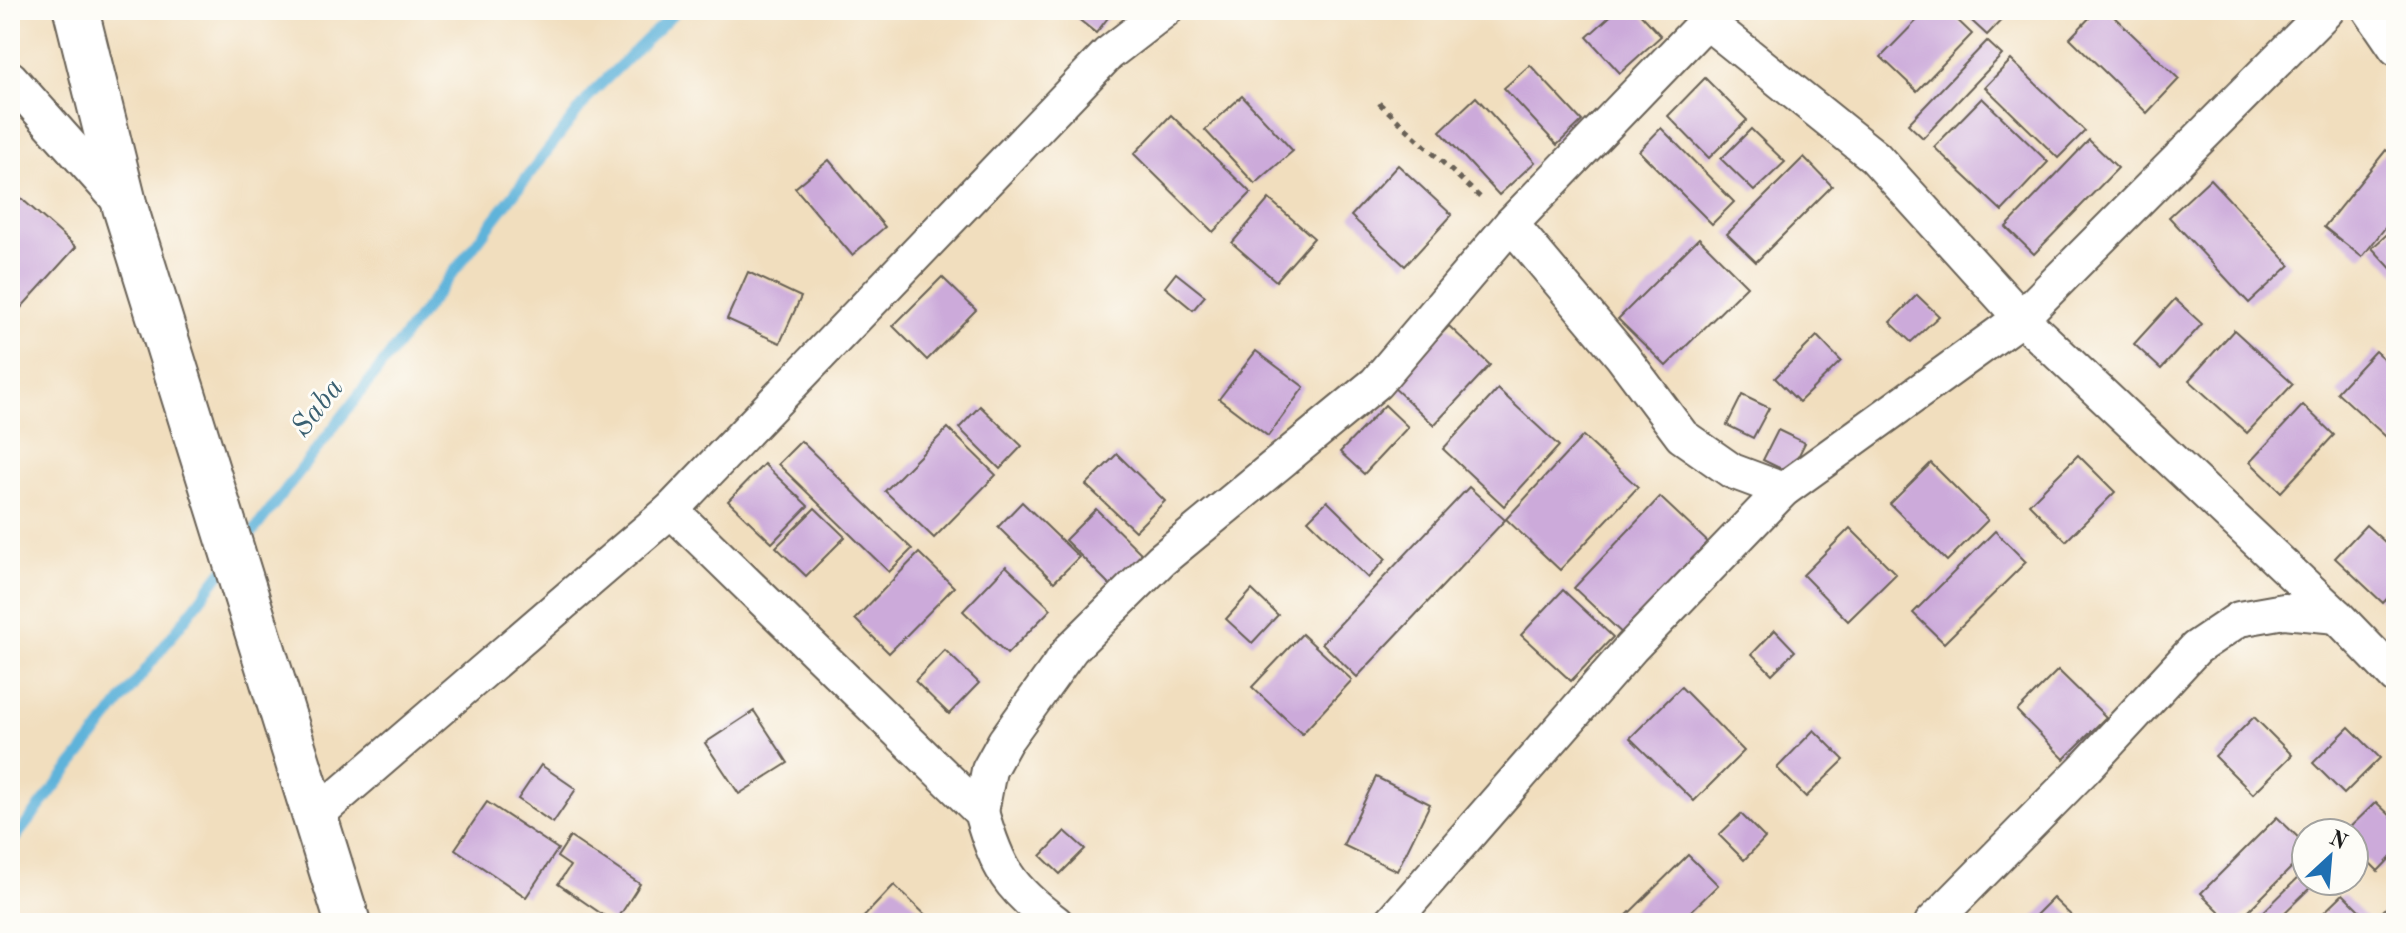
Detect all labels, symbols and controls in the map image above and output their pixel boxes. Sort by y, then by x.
water label: Saba [286,373,350,443]
north arrow [2290,817,2370,897]
text: N [2326,827,2350,854]

